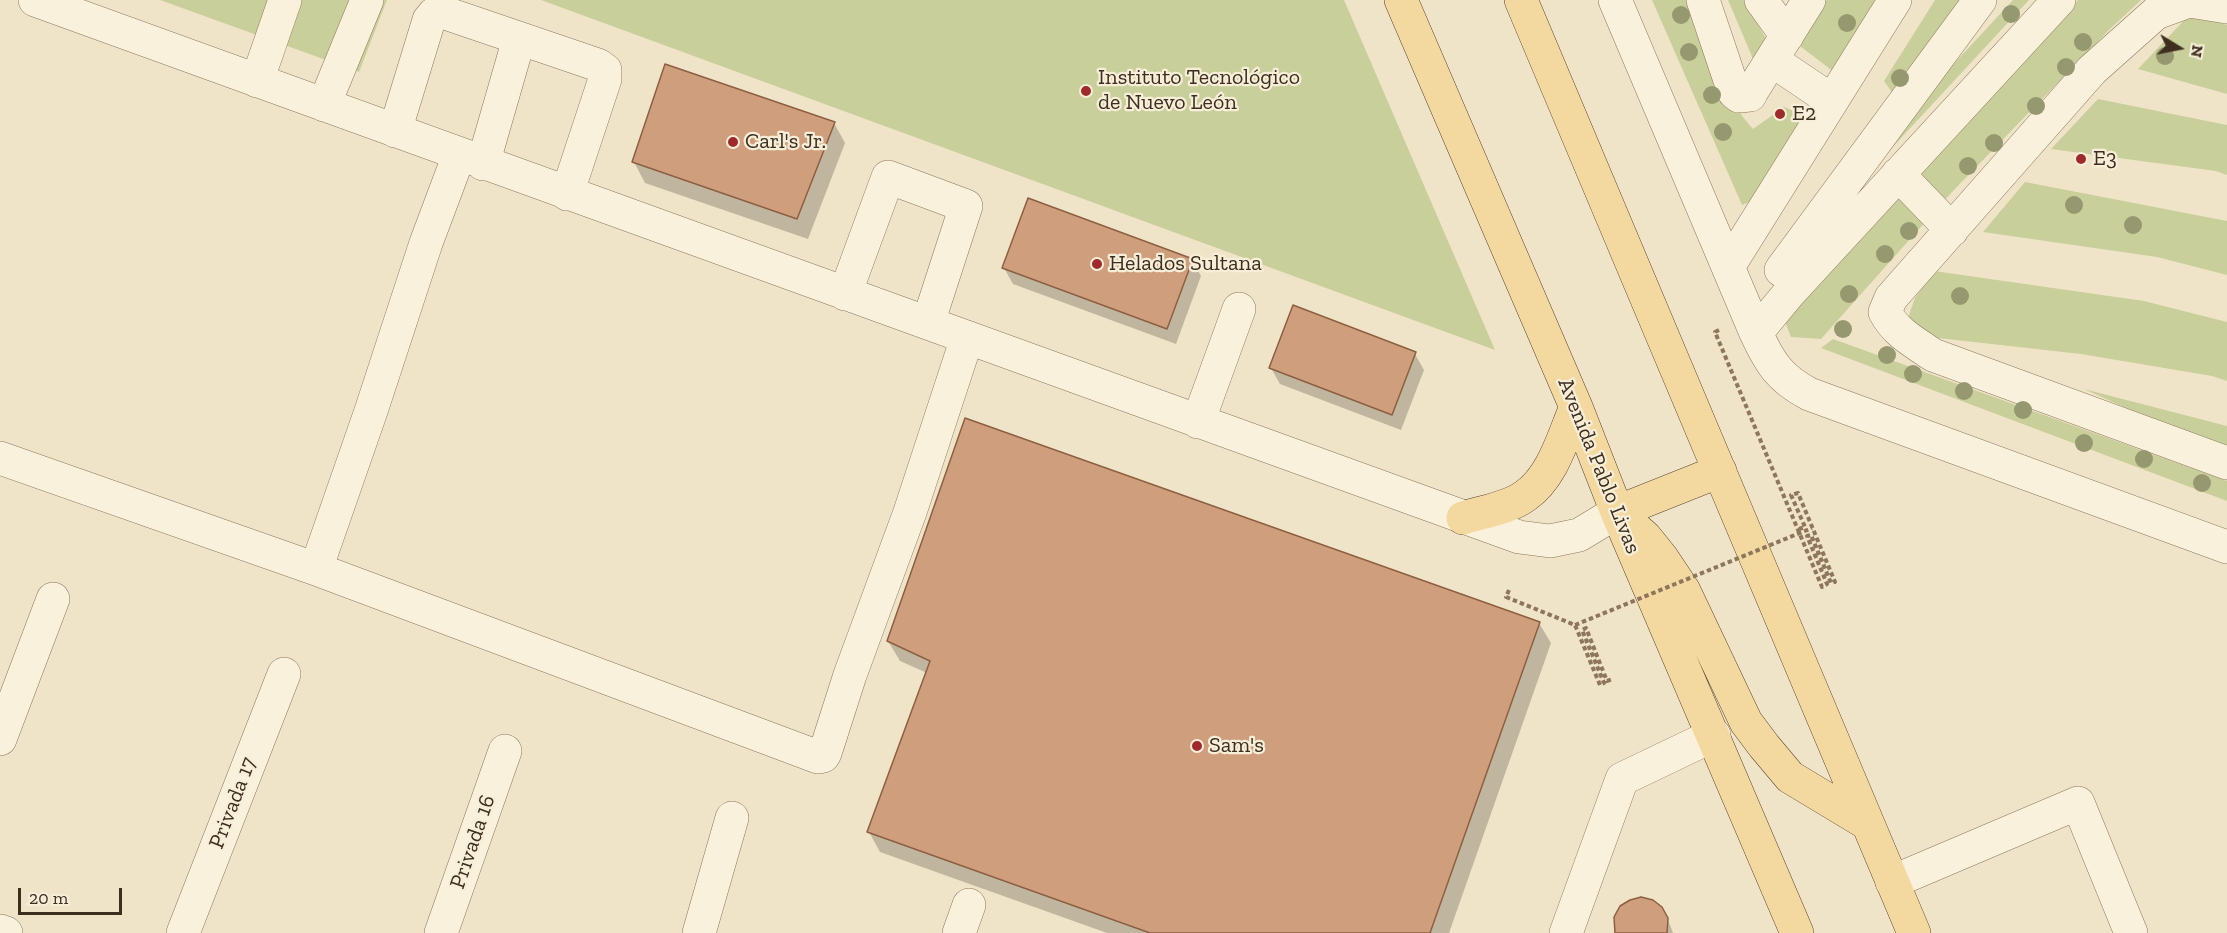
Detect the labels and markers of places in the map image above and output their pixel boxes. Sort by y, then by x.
place label: Instituto Tecnológico de Nuevo León [1098,65,1300,116]
marker: Instituto Tecnológico de Nuevo León [1079,84,1093,98]
place label: E2 [1792,101,1816,127]
marker: E2 [1773,107,1787,121]
place label: Carl's Jr. [745,129,826,155]
marker: Carl's Jr. [726,135,740,149]
place label: E3 [2093,146,2117,172]
marker: E3 [2074,152,2088,166]
place label: Helados Sultana [1109,251,1262,277]
marker: Helados Sultana [1090,257,1104,271]
place label: Sam's [1209,733,1264,759]
marker: Sam's [1190,739,1204,753]

